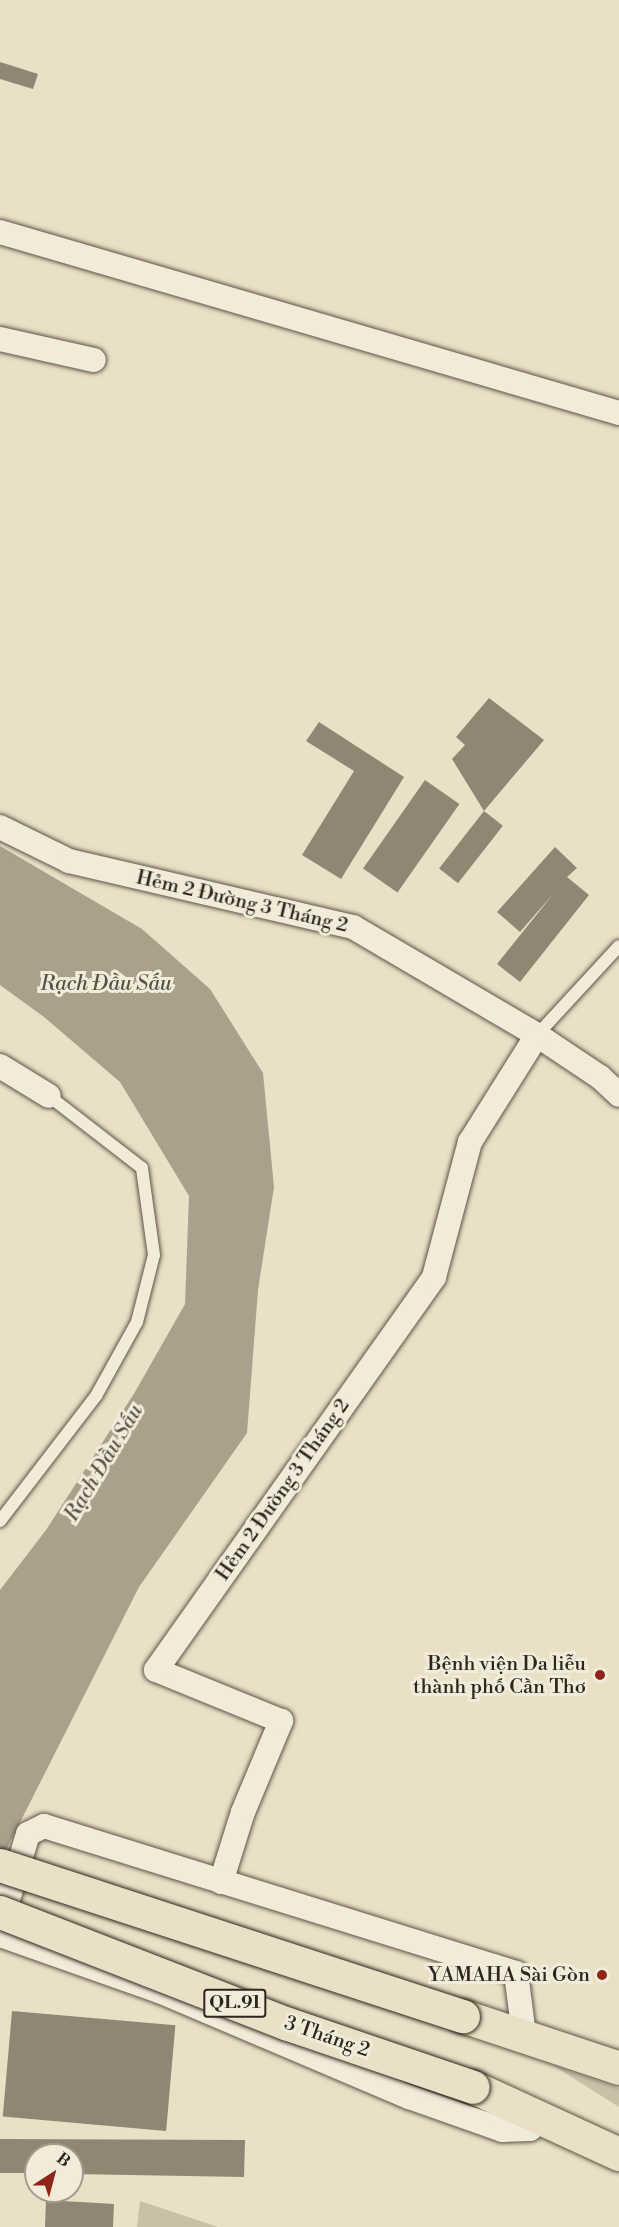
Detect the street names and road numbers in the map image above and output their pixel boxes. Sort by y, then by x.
street label: Hẻm 2 Đường 3 Tháng 2 [134,866,350,938]
street label: Hẻm 2 Đường 3 Tháng 2 [211,1394,355,1586]
road number: QL.91 [202,1988,268,2018]
street label: 3 Tháng 2 [281,2011,373,2063]

